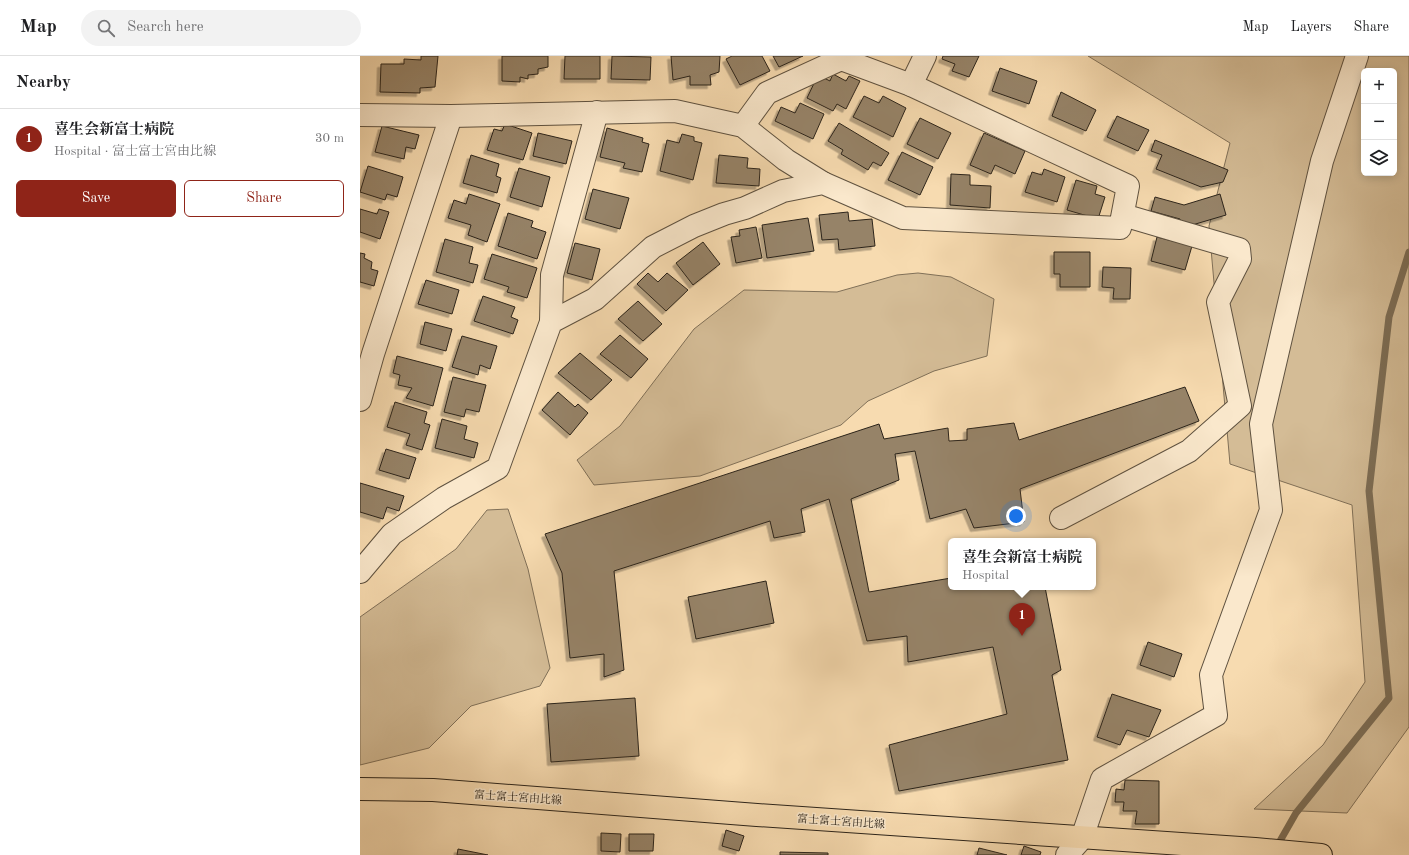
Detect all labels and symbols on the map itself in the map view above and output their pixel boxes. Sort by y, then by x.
your location [1006,506,1026,526]
pin: 1 [1009,603,1035,636]
street label: 富士富士宮由比線 [474,788,562,807]
street label: 富士富士宮由比線 [797,812,885,831]

